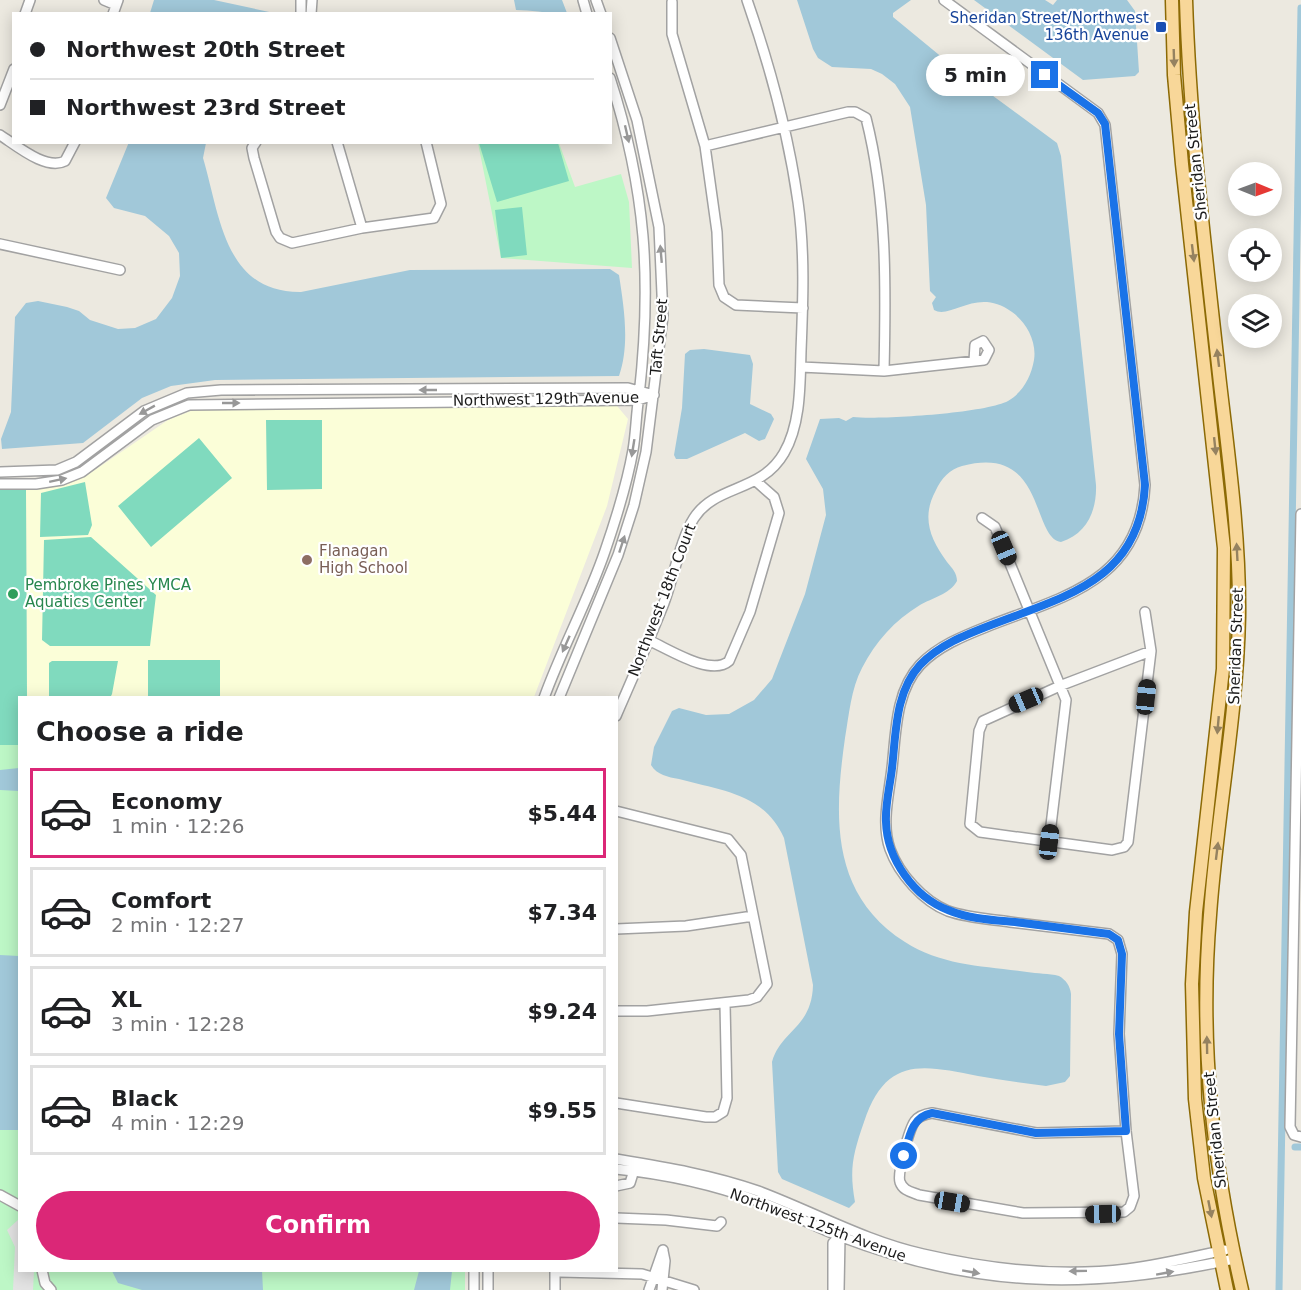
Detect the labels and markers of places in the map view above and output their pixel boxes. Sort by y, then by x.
place label: Sheridan Street/Northwest 136th Avenue [950,9,1149,44]
marker: Sheridan Street/Northwest 136th Avenue [1154,20,1168,34]
place label: Flanagan High School [319,542,408,577]
marker: Flanagan High School [300,553,314,567]
place label: Pembroke Pines YMCA Aquatics Center [25,576,192,611]
marker: Pembroke Pines YMCA Aquatics Center [6,587,20,601]

